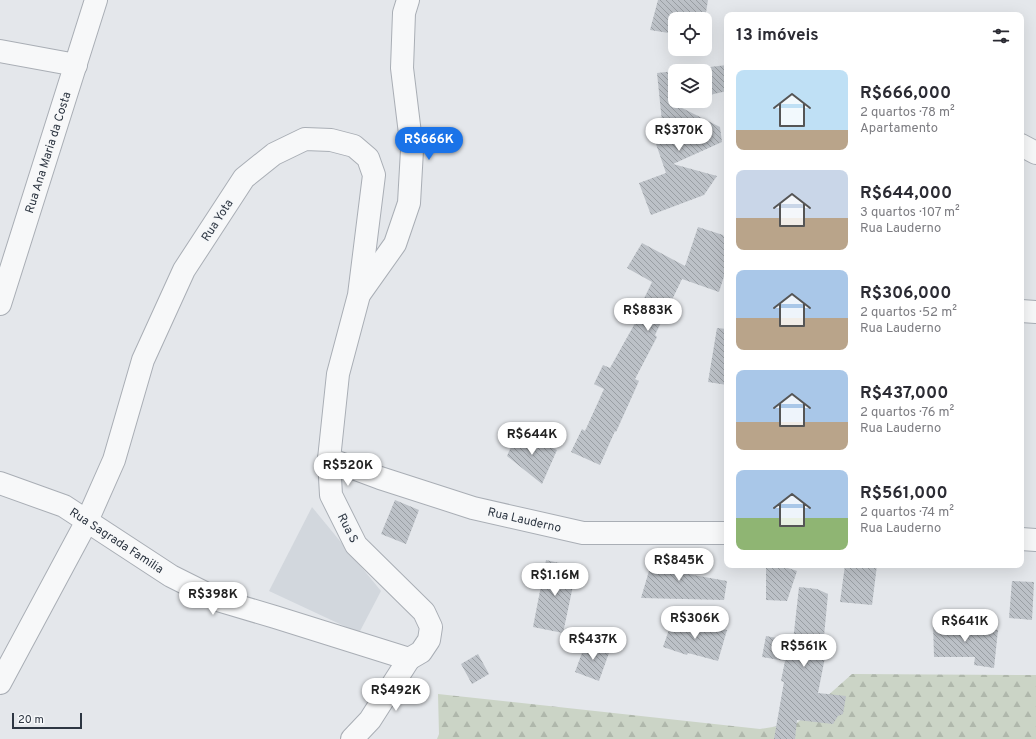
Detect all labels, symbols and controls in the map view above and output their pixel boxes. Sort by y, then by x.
map controls [668,12,712,108]
button: locate [668,12,712,56]
text: 13 imóveis [736,25,819,47]
icon: filters [990,25,1012,47]
button: layers [668,64,712,108]
text: R$666,000 [860,83,951,105]
icon: home [768,86,816,134]
street label: Rua Ana Maria da Costa [22,90,76,215]
text: 2 quartos · 78 m² [860,105,955,121]
pin: R$370K [646,118,712,152]
text: Apartamento [860,121,938,137]
text: R$370K [654,123,704,139]
pin: R$666K [396,127,462,161]
text: R$666K [404,132,454,148]
text: R$644,000 [860,183,952,205]
icon: home [768,186,816,234]
street label: Rua Yota [198,196,237,245]
text: 3 quartos · 107 m² [860,205,960,221]
text: Rua Lauderno [860,221,941,237]
text: R$306,000 [860,283,951,305]
icon: home [768,286,816,334]
pin: R$883K [615,298,681,332]
text: R$883K [623,303,673,319]
text: 2 quartos · 52 m² [860,305,957,321]
text: Rua Lauderno [860,321,941,337]
text: R$437,000 [860,383,948,405]
icon: home [768,386,816,434]
text: 2 quartos · 76 m² [860,405,954,421]
text: Rua Lauderno [860,421,941,437]
pin: R$644K [499,422,565,456]
text: R$644K [507,427,557,443]
pin: R$520K [315,453,381,487]
text: R$520K [323,458,373,474]
text: R$561,000 [860,483,948,505]
icon: home [768,486,816,534]
street label: Rua Sagrada Familia [66,505,166,578]
street label: Rua Lauderno [486,505,563,537]
text: 2 quartos · 74 m² [860,505,954,521]
street label: Rua S [333,511,361,546]
text: Rua Lauderno [860,521,941,537]
pin: R$845K [646,548,712,582]
text: R$845K [654,553,704,569]
pin: R$1.16M [518,563,592,597]
text: R$1.16M [531,568,579,584]
pin: R$398K [180,582,246,616]
text: R$398K [188,587,238,603]
pin: R$306K [662,606,728,640]
pin: R$641K [932,609,998,643]
text: R$306K [670,611,720,627]
text: R$641K [941,614,989,630]
pin: R$437K [560,627,626,661]
text: R$437K [569,632,617,648]
pin: R$561K [771,634,837,668]
text: R$561K [780,639,828,655]
pin: R$492K [363,678,429,712]
text: R$492K [371,683,421,699]
scale bar [12,711,82,730]
text: 20 m [18,713,44,727]

